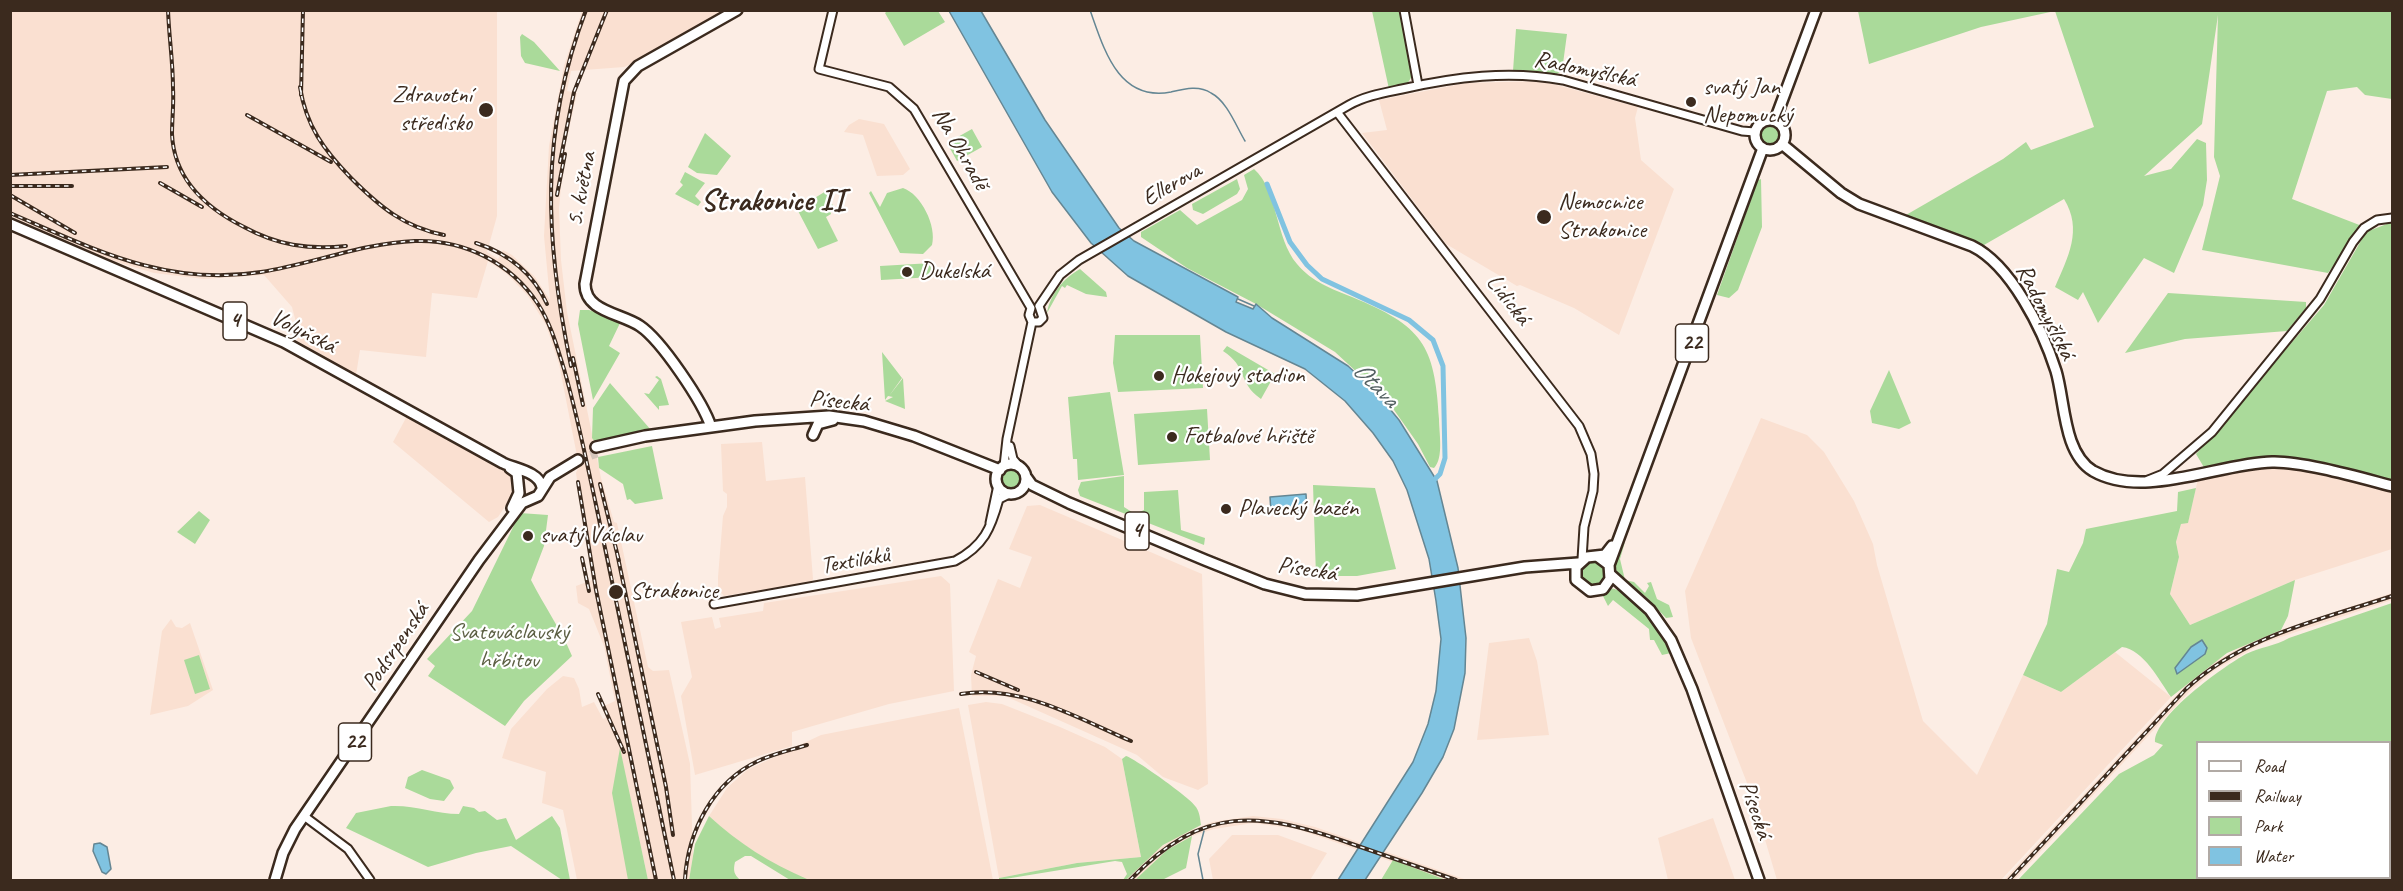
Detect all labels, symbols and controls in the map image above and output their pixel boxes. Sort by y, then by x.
street label: Radomyšlská [1531,45,1639,95]
place label: svatý Jan Nepomucký [1703,74,1792,130]
place label: Zdravotní středisko [392,82,472,138]
marker: svatý Jan Nepomucký [1684,95,1698,109]
marker: Zdravotní středisko [477,101,495,119]
street label: Na Ohradě [925,103,995,195]
street label: 5. května [561,149,603,229]
street label: Ellerova [1137,157,1207,213]
district label: Strakonice II [701,184,845,220]
place label: Nemocnice Strakonice [1558,189,1646,245]
marker: Nemocnice Strakonice [1535,208,1553,226]
place label: Dukelská [919,258,990,286]
street label: Radomyšlská [2009,259,2081,365]
marker: Dukelská [900,265,914,279]
street label: Lidická [1479,269,1537,331]
road number: 4 [223,302,247,340]
street label: Volyňská [265,303,341,361]
road number: 22 [1676,324,1708,362]
water label: Otava [1345,355,1405,415]
place label: Hokejový stadion [1171,362,1305,390]
marker: Hokejový stadion [1152,369,1166,383]
street label: Písecká [808,385,870,419]
place label: Fotbalové hřiště [1184,423,1313,451]
marker: Fotbalové hřiště [1165,430,1179,444]
place label: Plavecký bazén [1238,495,1358,523]
marker: Plavecký bazén [1219,502,1233,516]
road number: 4 [1125,512,1149,550]
place label: svatý Václav [540,522,642,550]
marker: svatý Václav [521,529,535,543]
street label: Textiláků [818,541,892,581]
street label: Písecká [1275,551,1339,589]
place label: Strakonice [630,578,718,606]
marker: Strakonice [607,583,625,601]
street label: Podsrpenská [356,597,436,697]
park label: Svatováclavský hřbitov [449,619,569,675]
road number: 22 [338,723,372,761]
legend [2196,741,2391,879]
text: Road [2254,755,2284,777]
street label: Písecká [1732,777,1778,843]
text: Railway [2254,785,2301,807]
text: Park [2254,815,2283,837]
text: Water [2254,845,2293,867]

